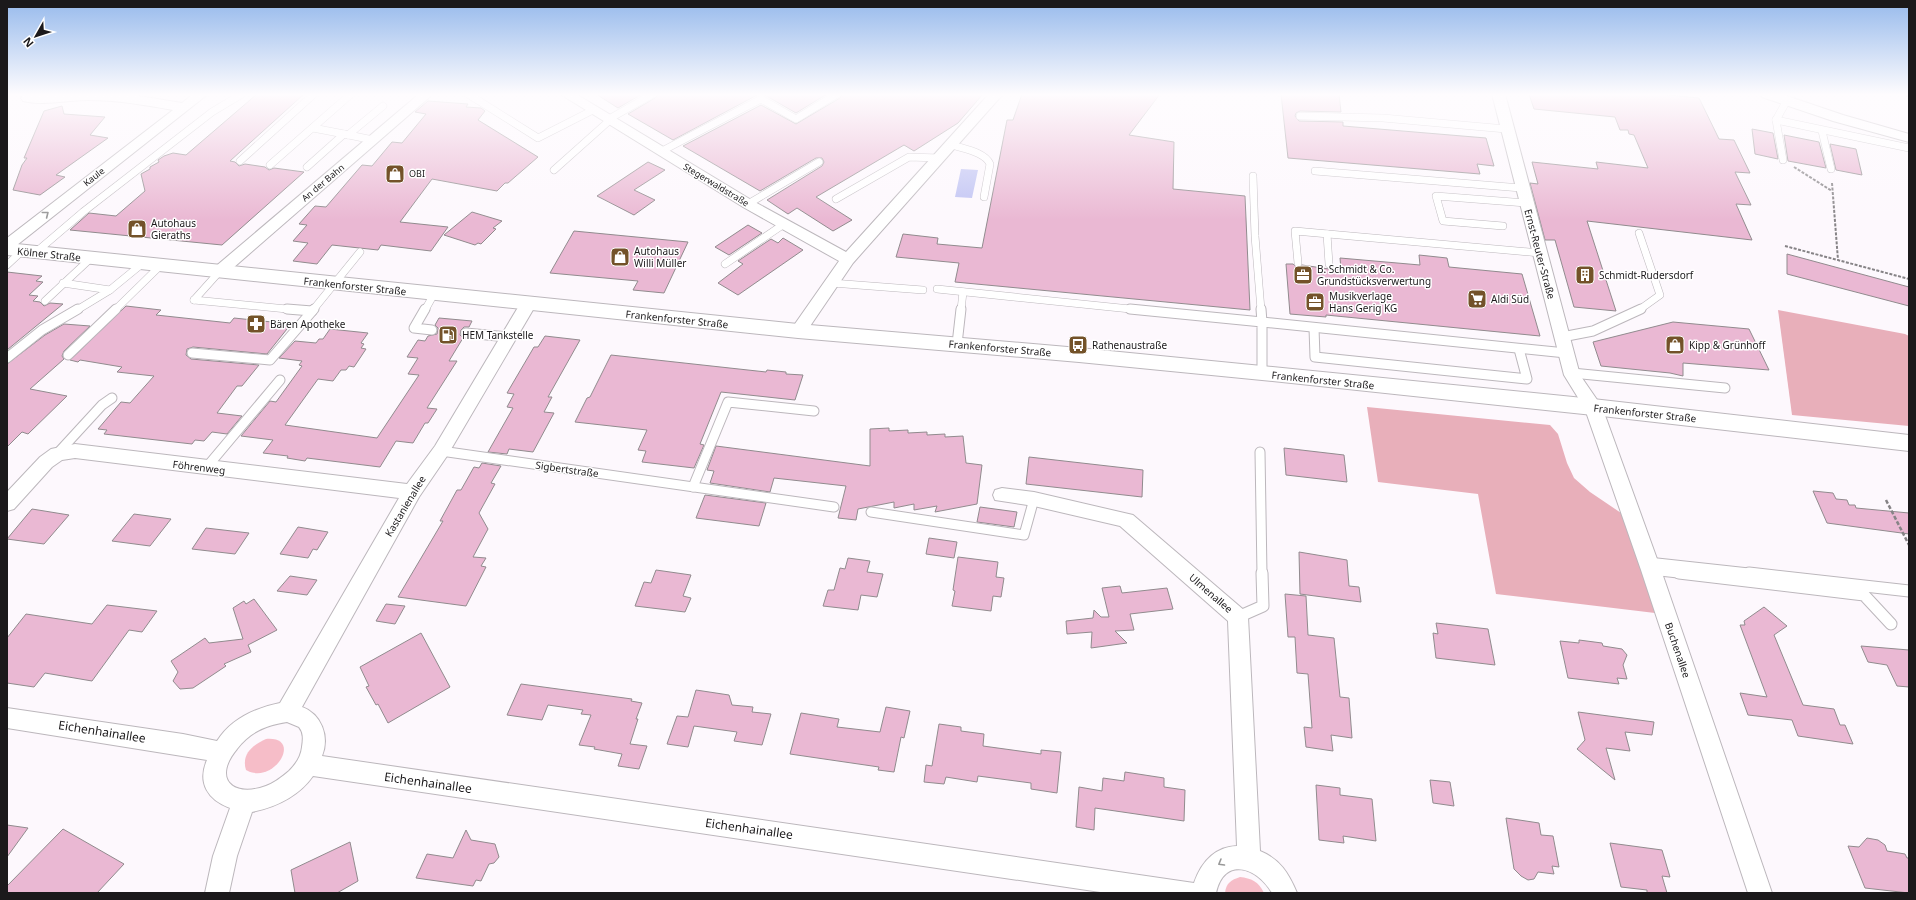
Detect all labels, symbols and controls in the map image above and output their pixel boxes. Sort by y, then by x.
north arrow [16,16,56,56]
text: N [19,34,36,51]
street label: Stegerwaldstraße [681,160,752,209]
street label: An der Bahn [298,161,347,204]
shop icon: OBI [384,163,406,185]
street label: Kaule [80,164,107,189]
place label: OBI [409,167,425,180]
street label: Ernst-Reuter-Straße [1521,207,1559,301]
one-way arrow [42,212,49,219]
place label: Autohaus Gieraths [151,216,196,242]
shop icon: Autohaus Gieraths [126,218,148,240]
street label: Kölner Straße [16,244,82,264]
place label: Autohaus Willi Müller [634,244,686,270]
shop icon: Autohaus Willi Müller [609,246,631,268]
place label: B. Schmidt & Co. Grundstücksverwertung [1317,262,1431,288]
office icon: B. Schmidt & Co. Grundstücksverwertung [1292,264,1314,286]
building icon: Schmidt-Rudersdorf [1574,264,1596,286]
place label: Schmidt-Rudersdorf [1599,268,1694,282]
street label: Frankenforster Straße [303,274,407,298]
supermarket icon: Aldi Süd [1466,288,1488,310]
place label: Musikverlage Hans Gerig KG [1329,289,1397,315]
office icon: Musikverlage Hans Gerig KG [1304,291,1326,313]
place label: Aldi Süd [1491,292,1529,306]
street label: Frankenforster Straße [625,307,729,331]
pharmacy icon: Bären Apotheke [245,313,267,335]
place label: Bären Apotheke [270,317,346,331]
fuel station icon: HEM Tankstelle [437,324,459,346]
place label: HEM Tankstelle [462,328,534,342]
bus stop icon: Rathenaustraße [1067,334,1089,356]
shop icon: Kipp & Grünhoff [1664,334,1686,356]
street label: Frankenforster Straße [948,337,1052,359]
place label: Rathenaustraße [1092,338,1167,352]
place label: Kipp & Grünhoff [1689,338,1767,352]
street label: Frankenforster Straße [1271,368,1375,392]
street label: Frankenforster Straße [1593,401,1697,425]
street label: Föhrenweg [172,457,226,477]
street label: Sigbertstraße [535,458,600,480]
street label: Kastanienallee [381,473,429,539]
street label: Ulmenallee [1186,570,1236,616]
street label: Buchenallee [1662,621,1694,680]
street label: Eichenhainallee [57,716,147,747]
street label: Eichenhainallee [383,768,473,797]
street label: Eichenhainallee [704,814,794,843]
one-way arrow [1218,859,1225,866]

